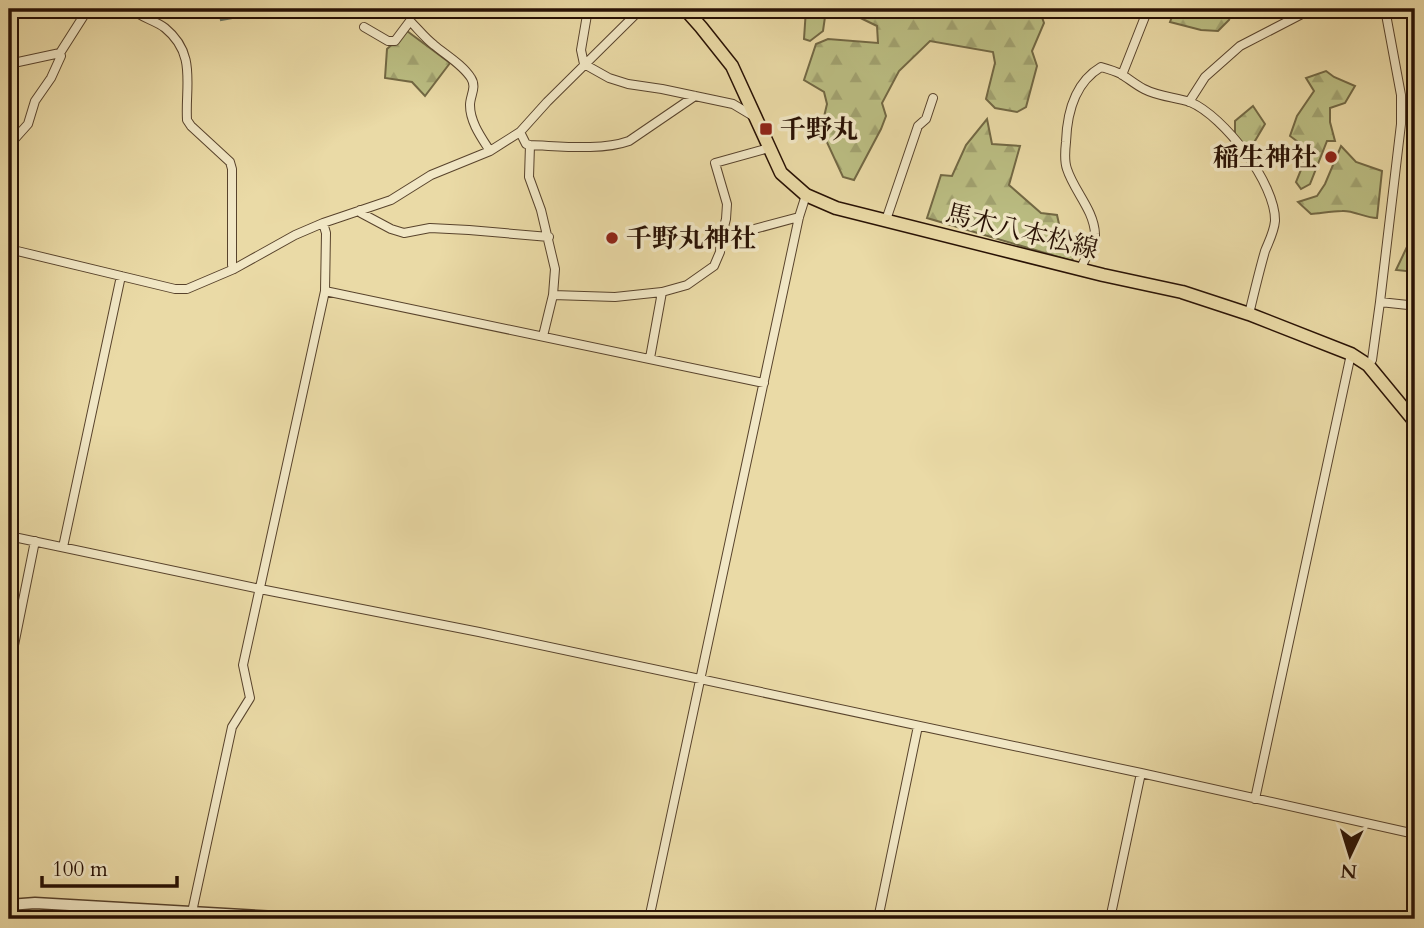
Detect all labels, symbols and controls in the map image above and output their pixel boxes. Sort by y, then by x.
place label: 千野丸 [780,112,858,147]
marker: 千野丸 [758,121,774,137]
place label: 稲生神社 [1213,140,1317,175]
marker: 稲生神社 [1323,149,1339,165]
street label: 馬木八本松線 [942,196,1102,267]
place label: 千野丸神社 [626,221,756,256]
marker: 千野丸神社 [604,230,620,246]
north arrow [1316,820,1386,890]
scale bar [42,844,177,888]
text: 100 m [52,855,108,884]
text: N [1339,857,1358,885]

